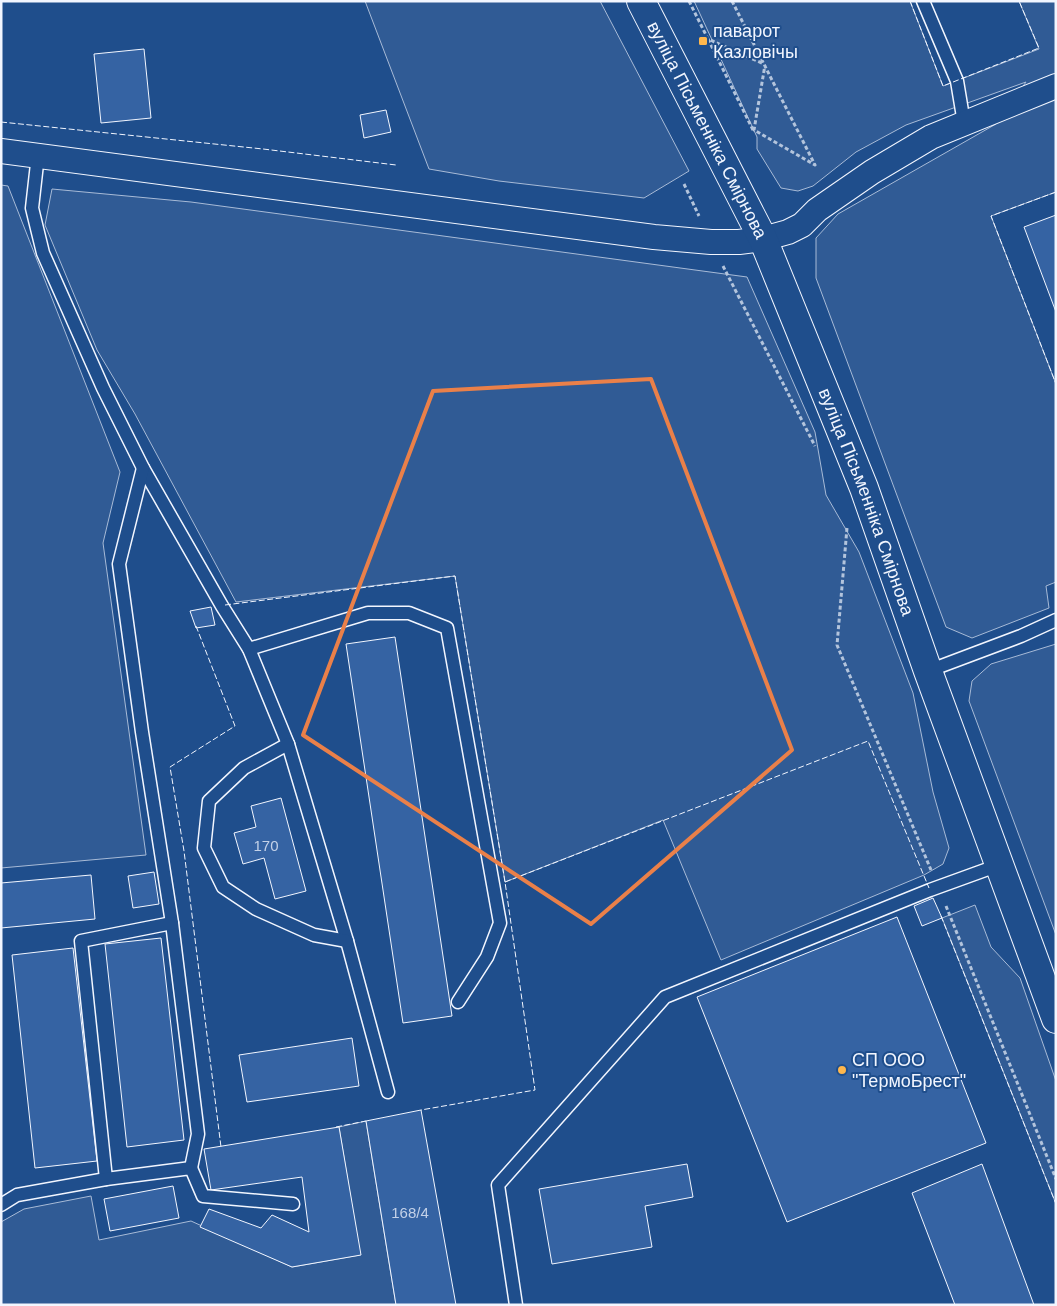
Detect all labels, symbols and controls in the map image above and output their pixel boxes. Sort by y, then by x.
street label: вуліца Пісьменніка Смірнова [643,18,772,243]
place label: паварот Казловічы [713,21,798,62]
marker: паварот Казловічы [697,35,709,47]
street label: вуліца Пісьменніка Смірнова [815,385,918,619]
house number: 170 [253,837,279,854]
place label: СП ООО "ТермоБрест" [852,1050,966,1091]
marker: СП ООО "ТермоБрест" [836,1064,848,1076]
house number: 168/4 [391,1204,429,1221]

